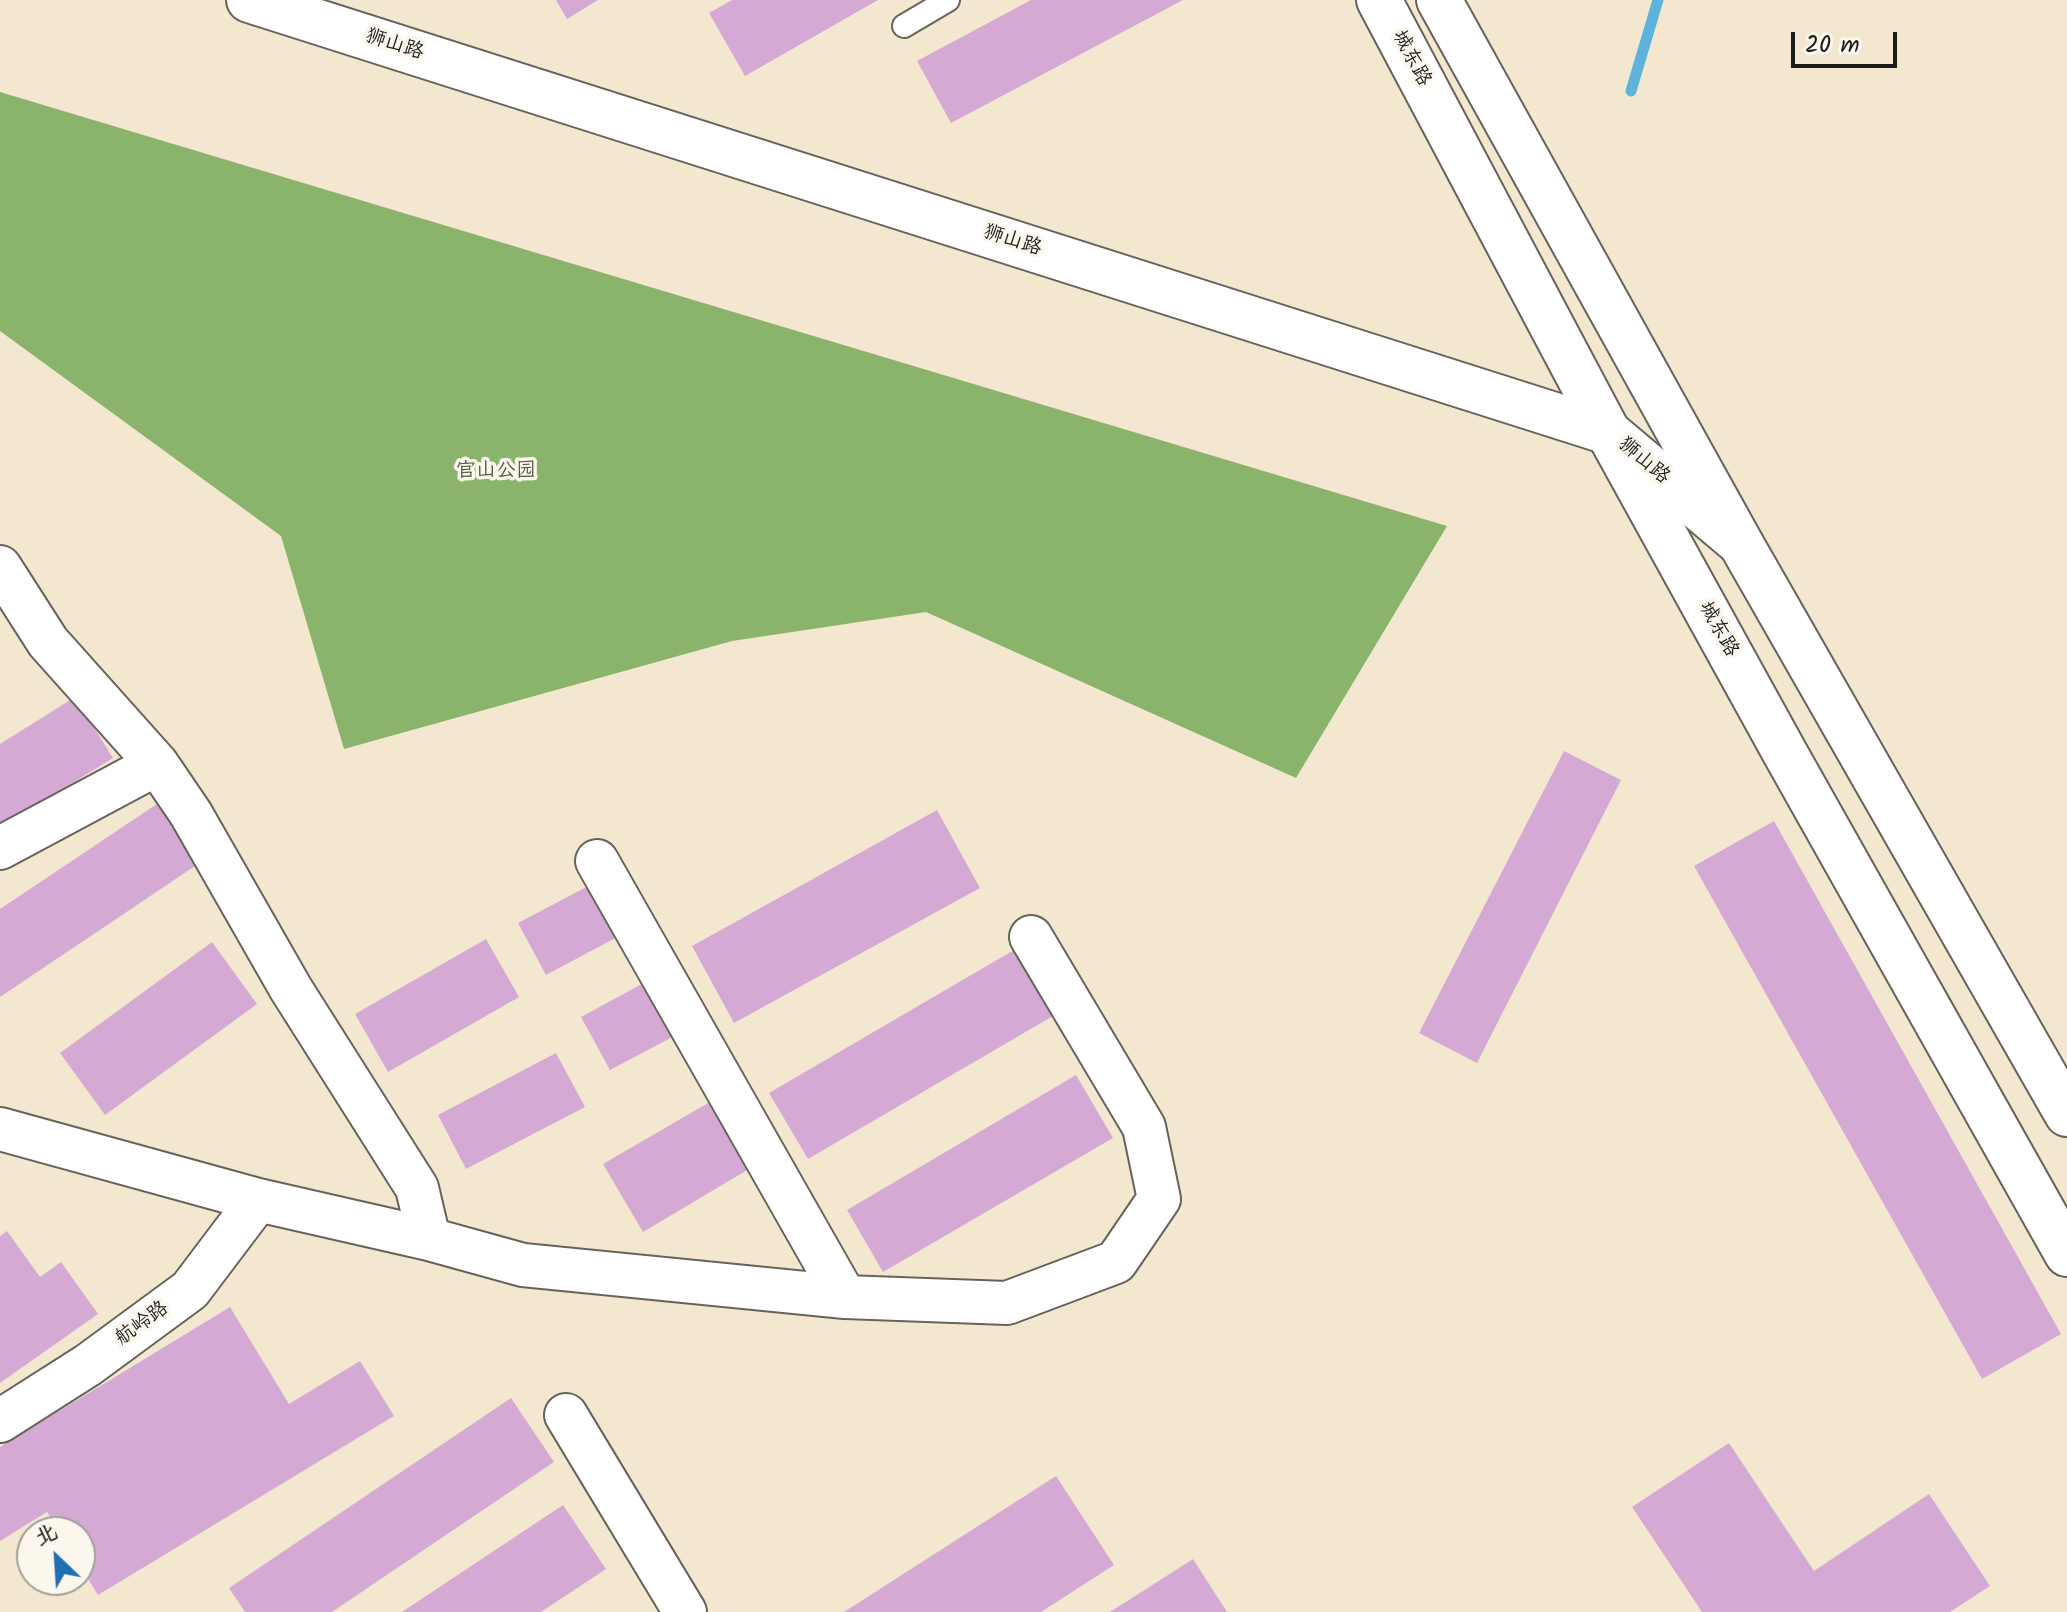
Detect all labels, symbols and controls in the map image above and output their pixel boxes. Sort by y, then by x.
scale bar [1795,16,1901,66]
street label: 狮山路 [362,25,426,67]
text: 20 m [1805,26,1860,65]
street label: 城东路 [1385,27,1435,91]
street label: 狮山路 [980,221,1044,263]
street label: 狮山路 [1612,434,1674,490]
park label: 官山公园 [456,461,536,485]
street label: 城东路 [1692,598,1742,662]
street label: 航岭路 [112,1298,174,1352]
text: 北 [29,1515,64,1556]
north arrow [16,1516,96,1596]

